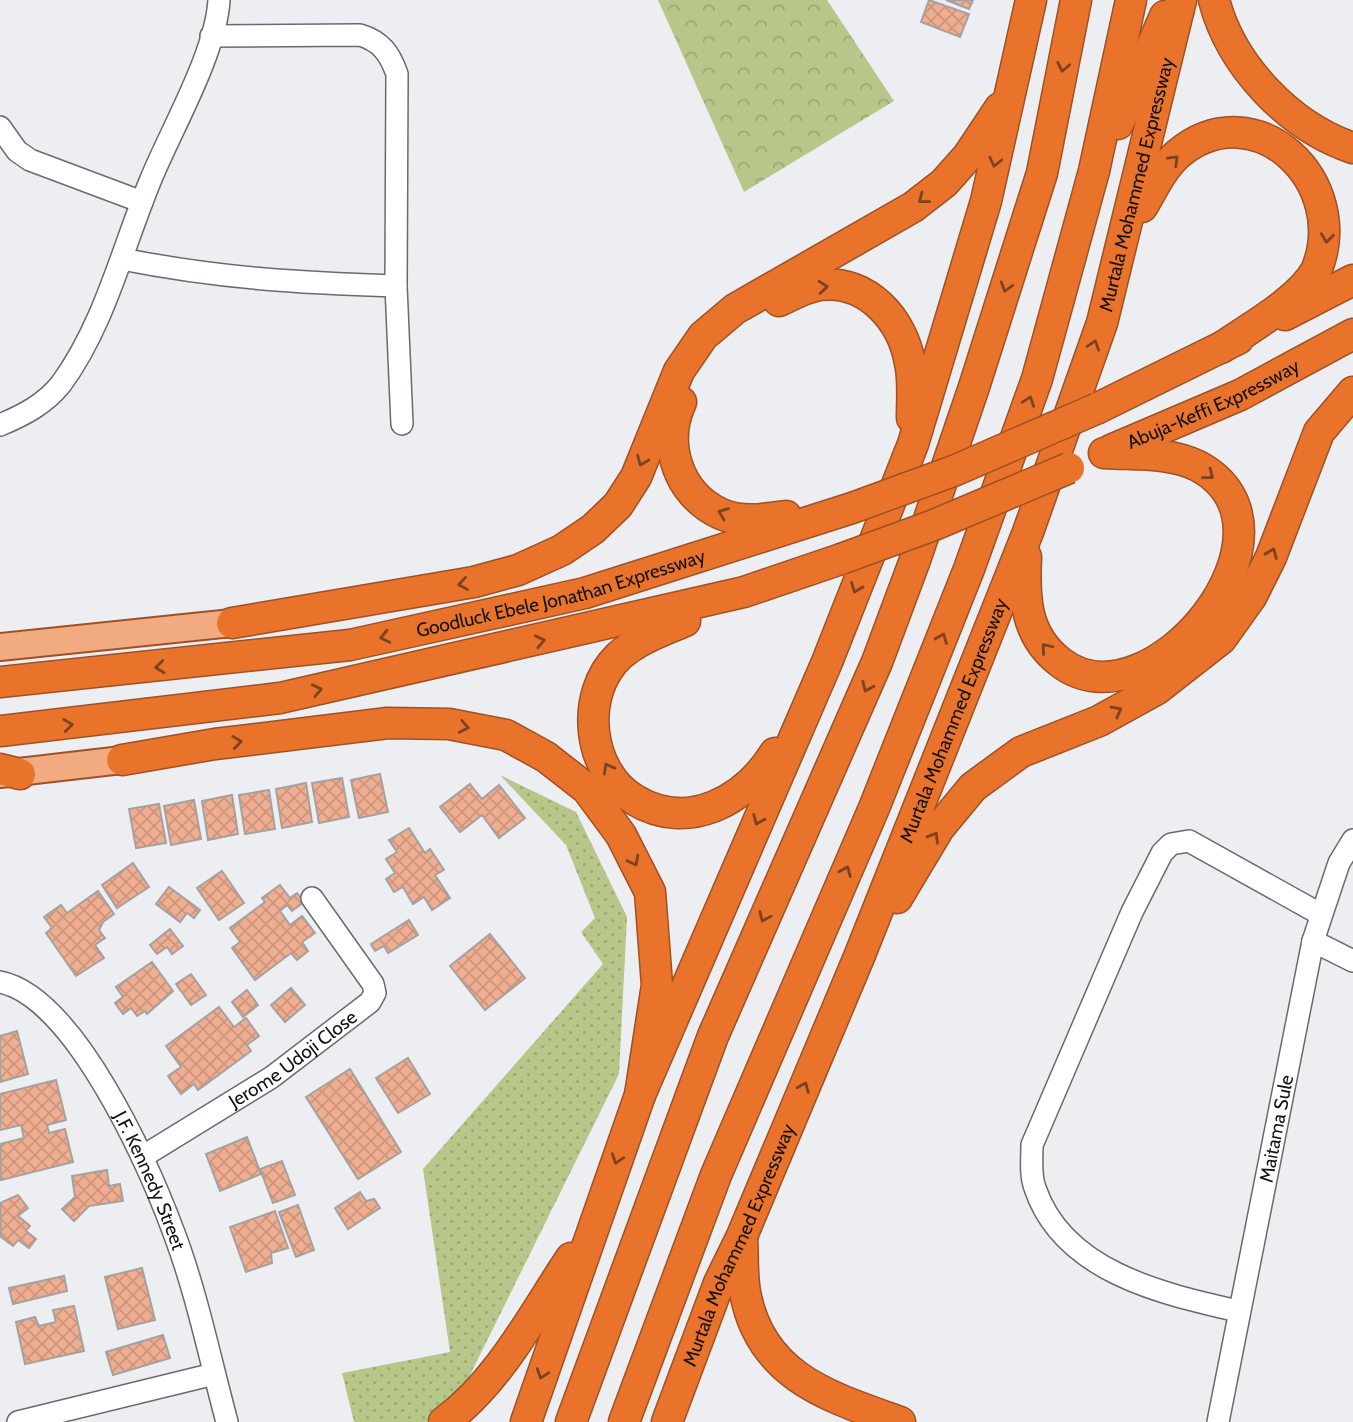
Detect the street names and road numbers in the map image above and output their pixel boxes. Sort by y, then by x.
street label: Murtala Mohammed Expressway [1094,55,1178,314]
street label: Abuja-Keffi Expressway [1123,354,1304,453]
street label: Goodluck Ebele Jonathan Expressway [414,544,708,642]
street label: Murtala Mohammed Expressway [894,594,1012,846]
street label: Jerome Udoji Close [224,1005,361,1113]
street label: Maitama Sule [1254,1073,1298,1184]
street label: J.F. Kennedy Street [109,1106,191,1253]
street label: Murtala Mohammed Expressway [677,1120,799,1369]

